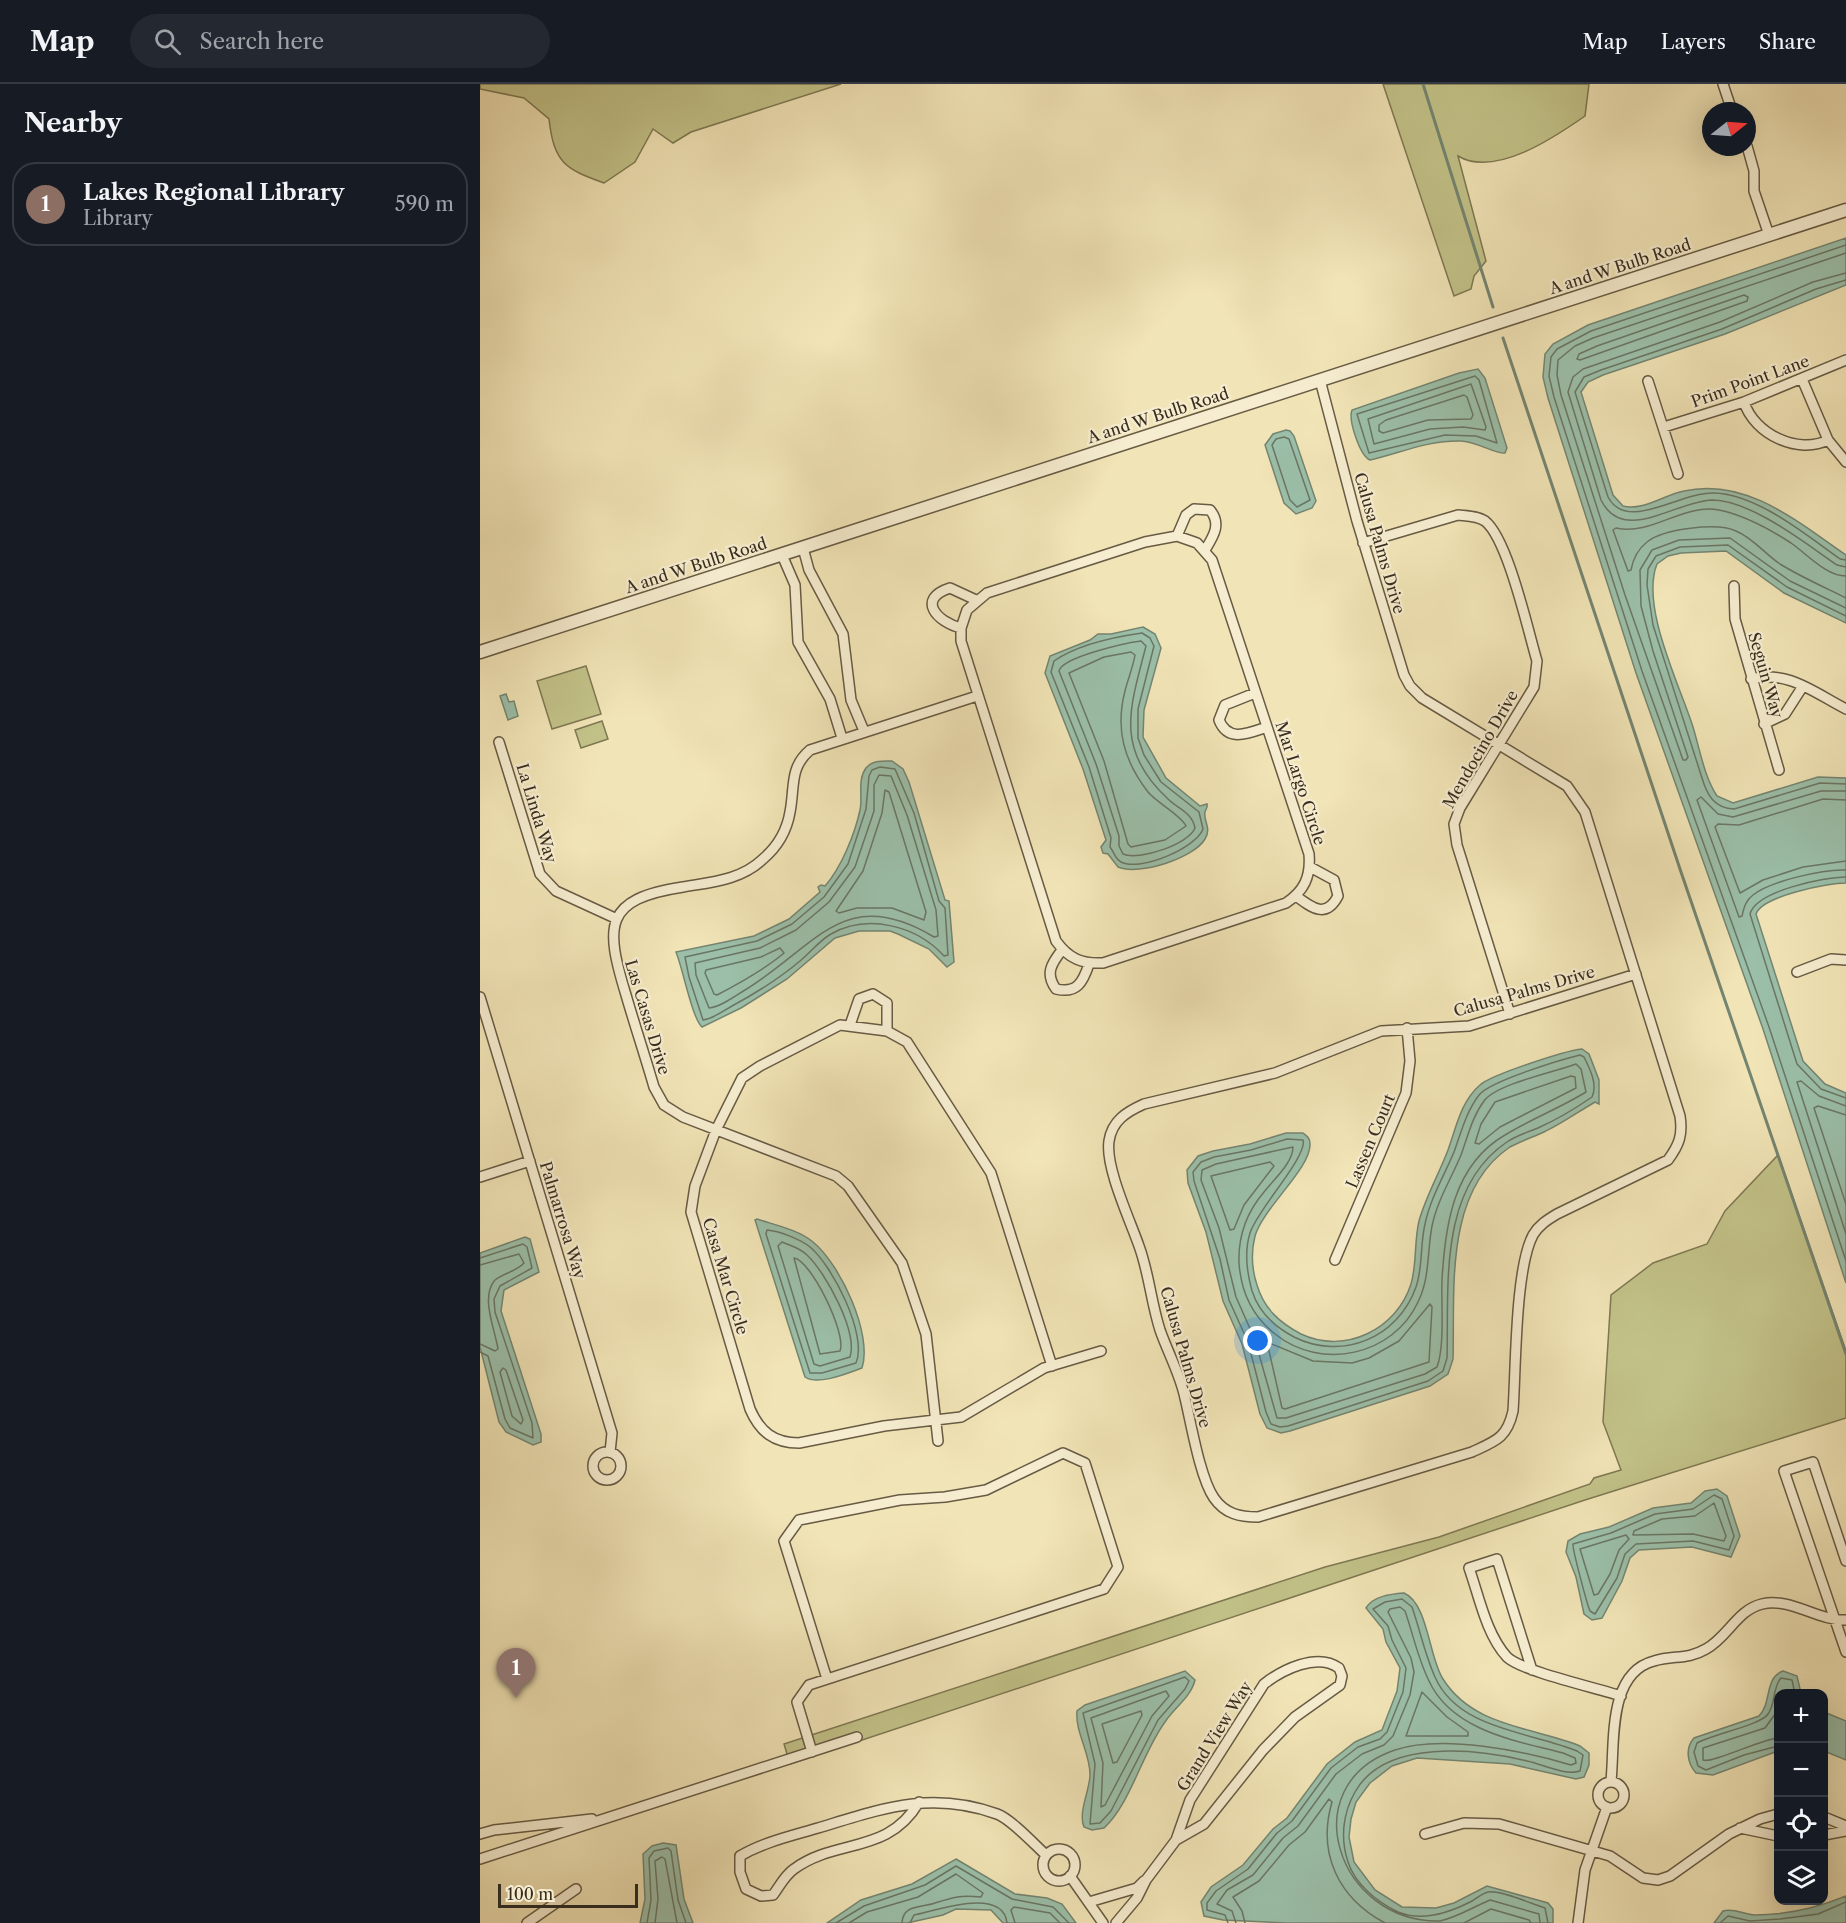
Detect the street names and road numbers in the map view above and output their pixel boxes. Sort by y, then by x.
street label: A and W Bulb Road [1546,234,1694,299]
street label: Prim Point Lane [1688,350,1812,412]
street label: A and W Bulb Road [1084,383,1232,448]
street label: Calusa Palms Drive [1350,470,1410,616]
street label: A and W Bulb Road [622,533,770,598]
street label: Seguin Way [1744,630,1788,721]
street label: Mendocino Drive [1438,686,1522,812]
street label: Mar Largo Circle [1272,719,1330,847]
street label: La Linda Way [512,761,562,866]
street label: Las Casas Drive [621,957,675,1077]
street label: Calusa Palms Drive [1451,961,1597,1021]
street label: Lassen Court [1341,1091,1399,1191]
street label: Palmarrosa Way [536,1159,591,1282]
street label: Casa Mar Circle [699,1215,753,1337]
street label: Calusa Palms Drive [1156,1284,1216,1430]
street label: Grand View Way [1172,1676,1256,1795]

